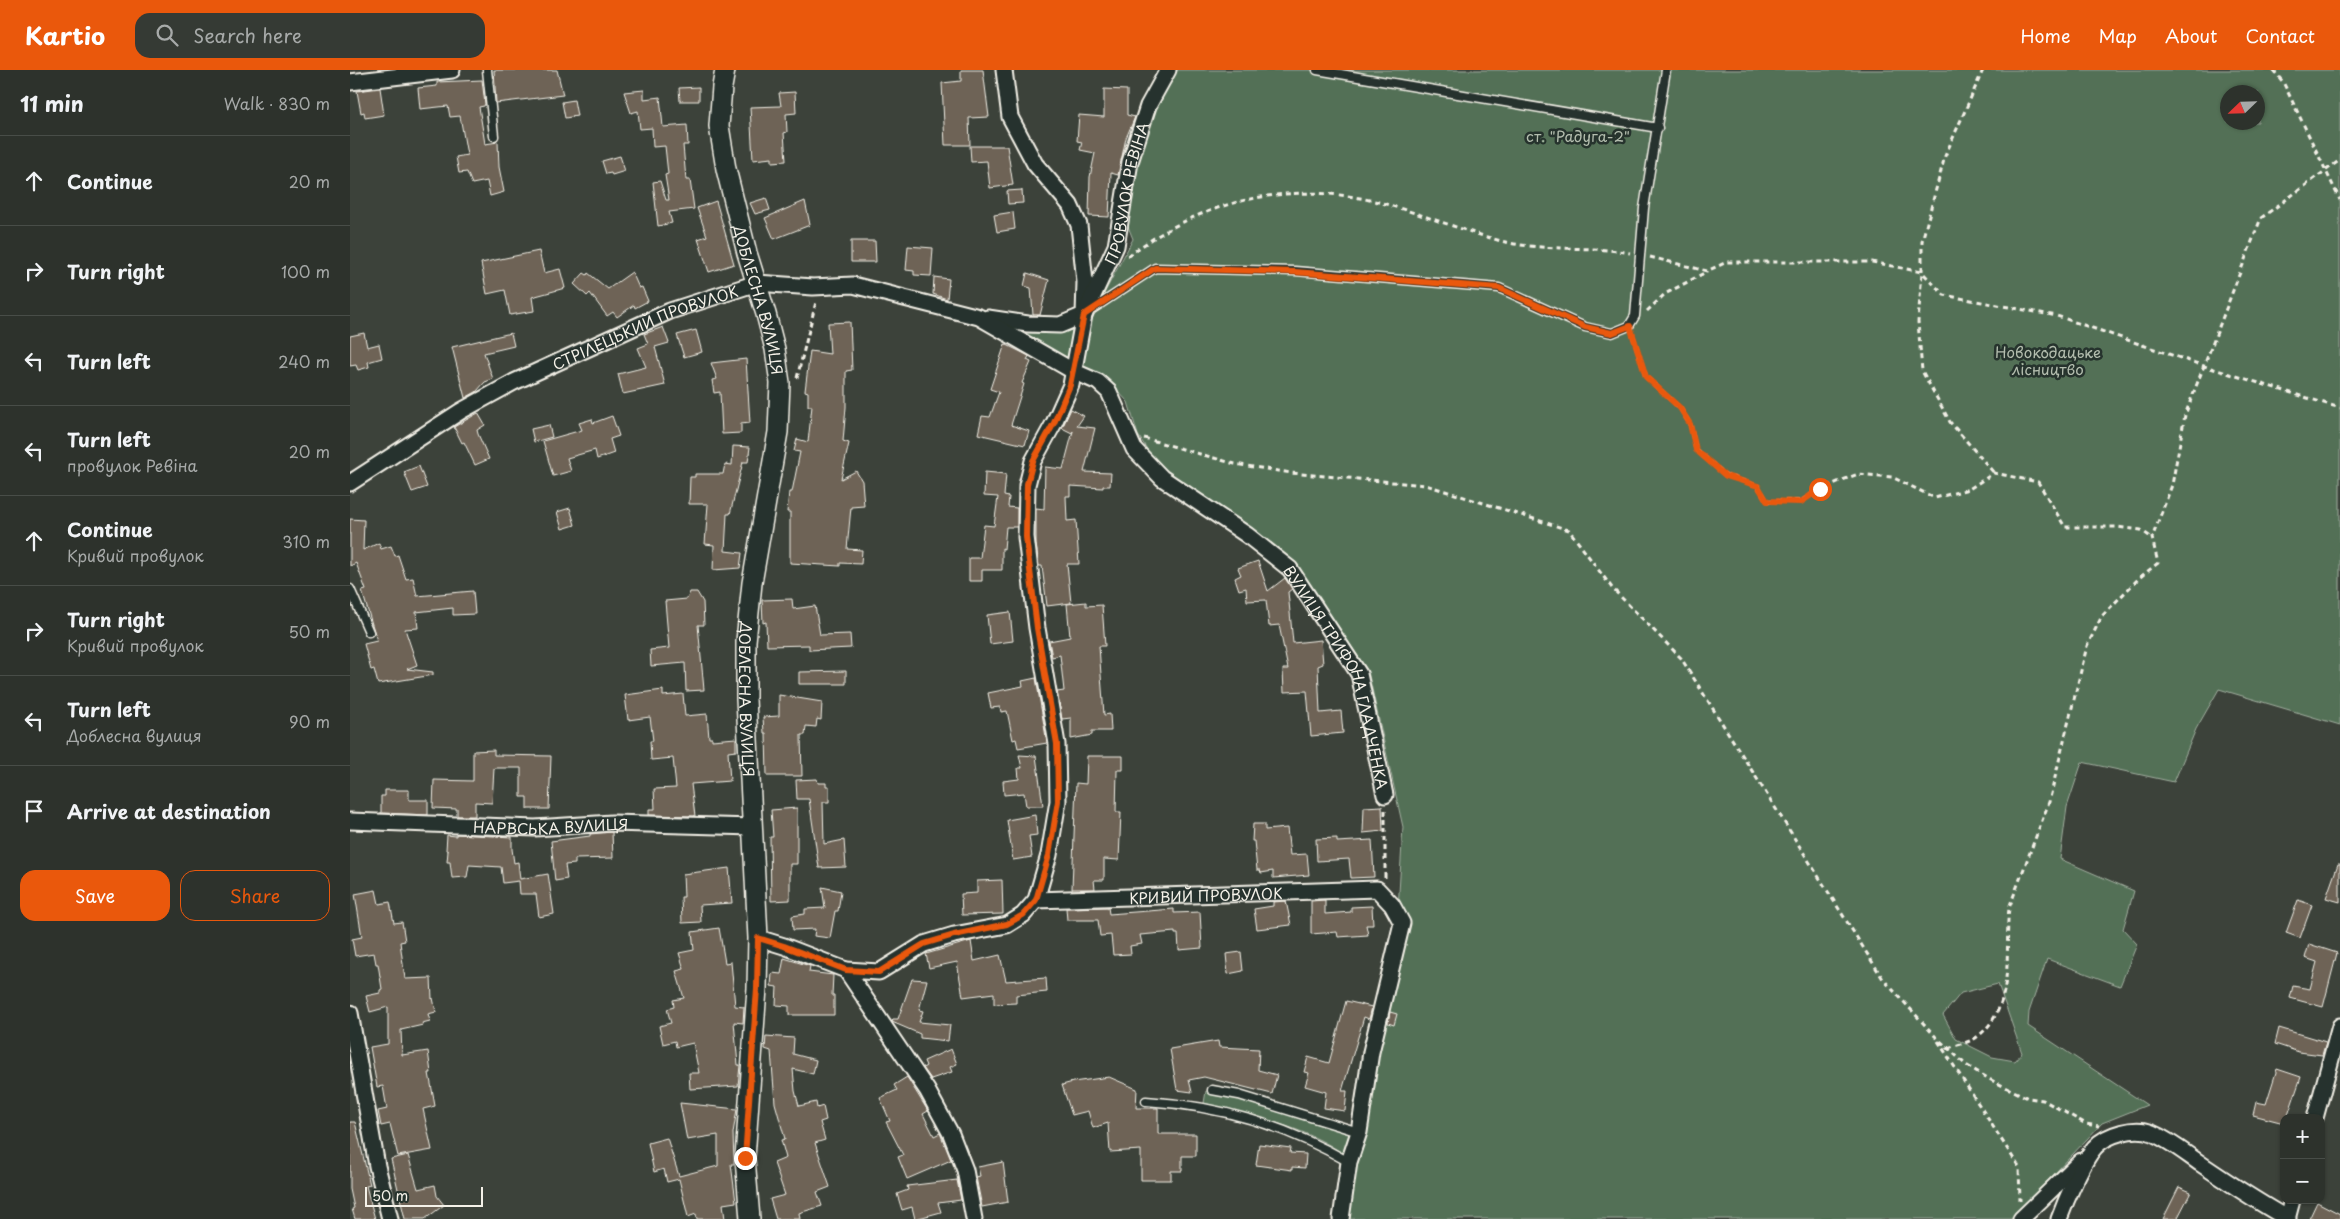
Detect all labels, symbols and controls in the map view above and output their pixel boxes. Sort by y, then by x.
search box [135,13,485,58]
text: Kartio [25,17,105,53]
icon: search [153,21,181,49]
text: Search here [193,21,302,49]
text: Home [2020,22,2070,49]
text: Map [2098,22,2137,49]
text: About [2165,22,2217,49]
text: Contact [2245,22,2315,49]
north arrow [2220,85,2265,130]
text: 11 min [20,87,84,119]
text: Walk · 830 m [224,91,330,115]
street label: ПРОВУЛОК РЕВІНА [1098,119,1154,268]
park label: ст. "Радуга-2" [1526,124,1630,147]
icon: ahead [20,167,48,195]
text: Continue [67,167,153,195]
text: 20 m [289,169,330,193]
street label: ДОБЛЕСНА ВУЛИЦЯ [729,221,790,376]
icon: right [20,257,48,285]
text: Turn right [67,257,165,285]
text: 100 m [281,259,330,283]
street label: СТРІЛЕЦЬКИЙ ПРОВУЛОК [548,278,741,375]
park label: Новокодацьке лісництво [1995,340,2101,380]
icon: left [20,347,48,375]
text: Turn left [67,347,151,375]
text: 240 m [278,349,330,373]
text: Turn left [67,425,151,453]
icon: left [20,437,48,465]
text: 20 m [289,439,330,463]
text: провулок Ревіна [67,453,198,477]
route start [1809,478,1832,501]
text: Continue [67,515,153,543]
icon: ahead [20,527,48,555]
text: 310 m [282,529,330,553]
text: Кривий провулок [67,543,204,567]
street label: ВУЛИЦЯ ТРИФОНА ГЛАДЧЕНКА [1279,560,1395,791]
text: Turn right [67,605,165,633]
icon: right [20,617,48,645]
text: 50 m [289,619,330,643]
street label: ДОБЛЕСНА ВУЛИЦЯ [734,620,761,777]
text: Кривий провулок [67,633,204,657]
text: Turn left [67,695,151,723]
icon: left [20,707,48,735]
text: 90 m [289,709,330,733]
text: Доблесна вулиця [67,723,202,747]
icon: arrive [20,797,48,825]
text: Arrive at destination [67,797,271,825]
street label: НАРВСЬКА ВУЛИЦЯ [473,811,629,840]
button: Save [20,870,170,921]
button: Share [180,870,330,921]
street label: КРИВИЙ ПРОВУЛОК [1129,881,1283,908]
map controls [2280,1114,2325,1204]
button: + [2280,1114,2325,1159]
route end [734,1147,757,1170]
button: − [2280,1159,2325,1204]
scale bar [365,1184,482,1207]
text: 50 m [372,1185,408,1206]

